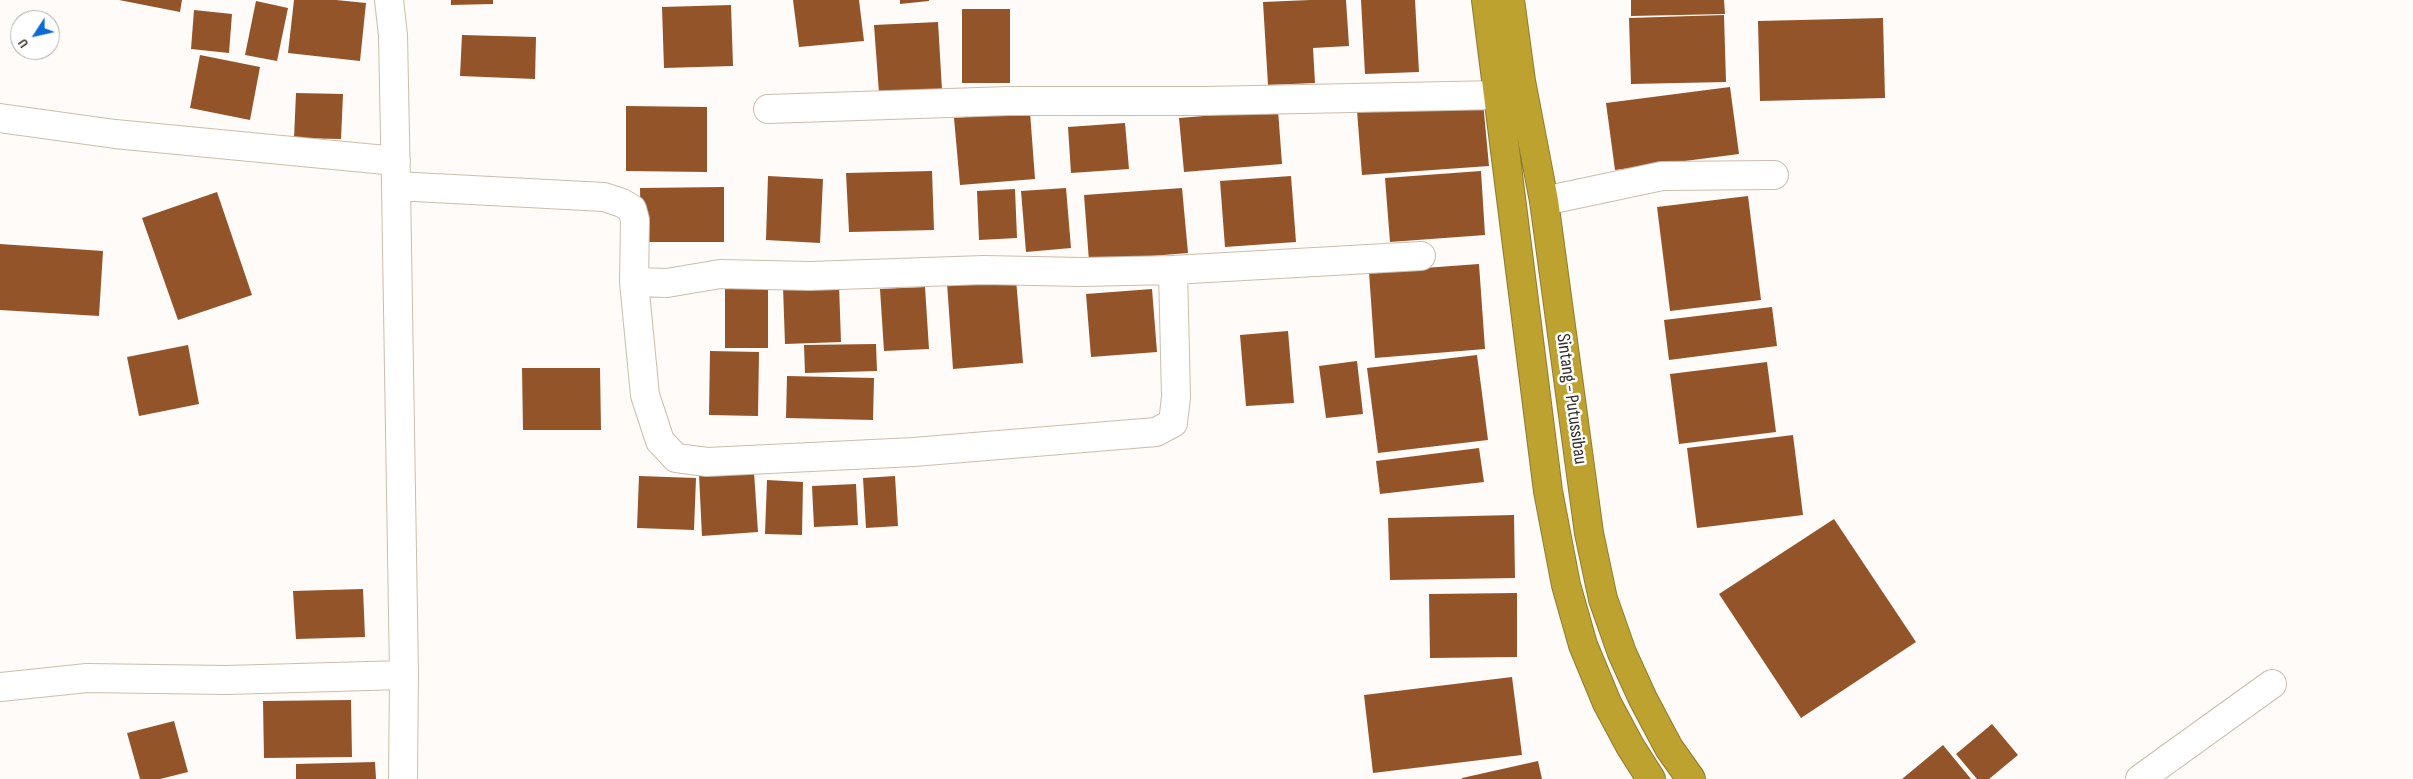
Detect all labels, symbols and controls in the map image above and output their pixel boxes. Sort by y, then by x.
north arrow [10,10,60,60]
text: U [14,35,32,51]
street label: Sintang - Putussibau [1551,332,1591,466]

